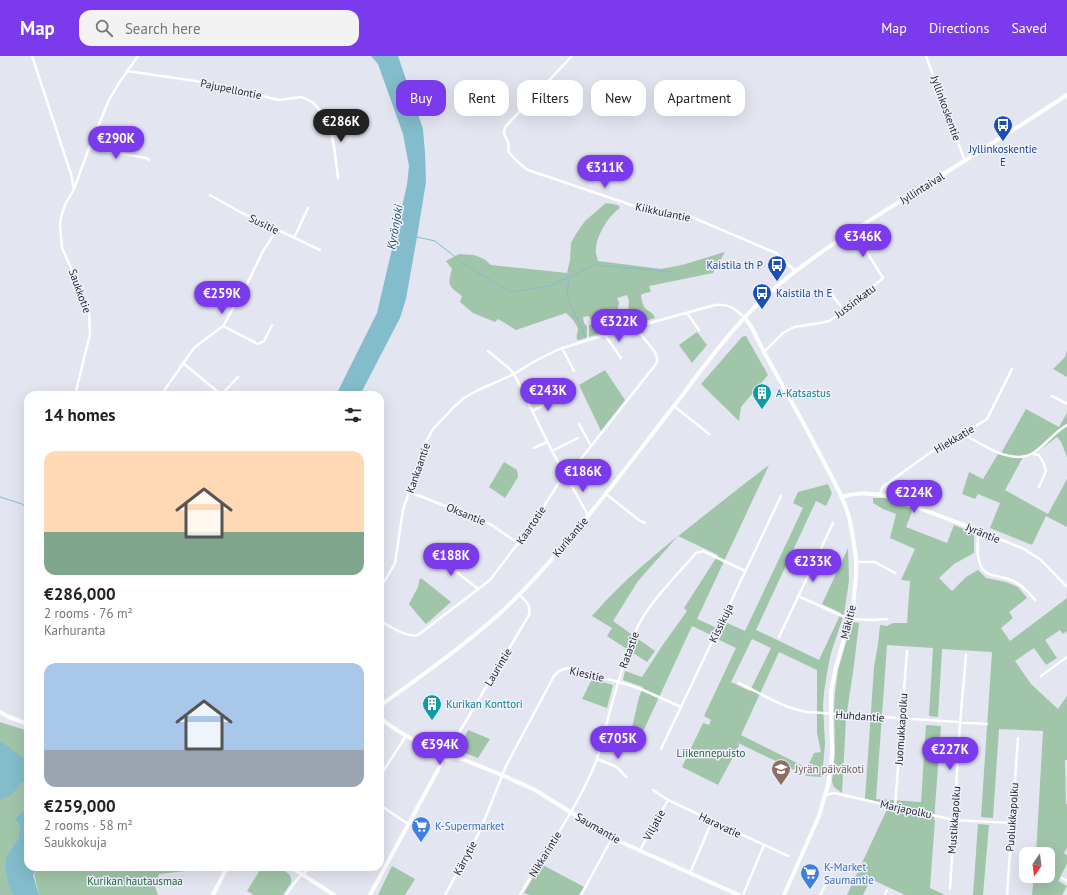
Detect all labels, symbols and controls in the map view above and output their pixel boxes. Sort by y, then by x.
search box [79,10,359,46]
text: Map [20,16,55,40]
icon: search [93,17,115,39]
text: Search here [125,19,201,38]
text: Map [881,19,907,37]
text: Directions [929,19,989,37]
text: Saved [1011,19,1047,37]
street label: Jyllinkoskentie [927,73,964,143]
street label: Pajupellontie [199,76,263,102]
chip: Buy [396,80,446,116]
chip: Rent [454,80,509,116]
chip: Filters [517,80,583,116]
chip: New [591,80,646,116]
chip: Apartment [654,80,745,116]
pin: €286K [313,109,369,143]
text: €286K [322,113,360,130]
bus stop icon: Jyllinkoskentie E [992,114,1014,142]
pin: €290K [88,126,144,160]
text: €290K [97,130,135,147]
place label: Jyllinkoskentie E [968,142,1038,169]
pin: €311K [577,155,633,189]
text: €311K [586,159,624,176]
street label: Jyllintaival [896,168,947,208]
street label: Kiikkulantie [634,199,692,225]
water label: Kyrönjoki [383,202,406,251]
street label: Susitie [247,211,282,237]
pin: €346K [835,224,891,258]
text: €346K [844,228,882,245]
bus stop icon: Kaistila th P [766,254,788,282]
place label: Kaistila th P [706,258,763,272]
street label: Saukkotie [66,267,95,315]
pin: €259K [194,281,250,315]
street label: Jussinkatu [831,281,878,322]
bus stop icon: Kaistila th E [751,282,773,310]
text: €259K [203,285,241,302]
place label: Kaistila th E [776,286,832,300]
pin: €322K [591,309,647,343]
text: €322K [600,313,638,330]
pin: €243K [520,378,576,412]
text: €243K [529,382,567,399]
building icon: A-Katsastus [751,382,773,410]
place label: A-Katsastus [776,386,831,400]
text: 14 homes [44,404,115,426]
icon: filters [342,404,364,426]
street label: Hiekkatie [931,421,977,456]
street label: Kankaantie [403,441,433,495]
pin: €186K [555,459,611,493]
text: €186K [564,463,602,480]
icon: home [168,477,240,549]
pin: €224K [886,480,942,514]
text: €224K [895,484,933,501]
street label: Oksantie [444,500,488,528]
street label: Kaartotie [513,503,549,547]
street label: Kurikantie [549,514,591,560]
street label: Jyräntie [963,519,1003,546]
pin: €188K [423,543,479,577]
text: €188K [432,547,470,564]
pin: €233K [785,549,841,583]
text: €233K [794,553,832,570]
text: €286,000 [44,583,116,605]
street label: Kissikuja [706,601,736,645]
street label: Mäkitie [837,603,859,640]
text: 2 rooms · 76 m² [44,605,133,622]
text: Karhuranta [44,622,105,639]
street label: Ratastie [616,629,642,670]
street label: Laurintie [481,645,515,689]
street label: Kiesitie [568,663,606,685]
icon: home [168,689,240,761]
street label: Juomukkapolku [891,692,911,766]
building icon: Kurikan Konttori [421,693,443,721]
place label: Kurikan Konttori [446,697,523,711]
street label: Huhdantie [835,707,885,725]
pin: €705K [590,726,646,760]
text: €705K [599,730,637,747]
pin: €394K [412,732,468,766]
text: €394K [421,736,459,753]
pin: €227K [922,737,978,771]
text: €227K [931,741,969,758]
park label: Liikennepuisto [677,746,746,760]
school or university icon: Jyrän päiväkoti [770,758,792,786]
place label: Jyrän päiväkoti [794,762,864,776]
street label: Puolukkapolku [1003,782,1021,852]
street label: Mustikkapolku [945,785,963,855]
text: €259,000 [44,795,116,817]
street label: Marjapolku [879,797,933,821]
street label: Viljatie [639,807,668,844]
street label: Saumantie [573,809,623,847]
street label: Haravatie [697,809,744,841]
supermarket icon: K-Supermarket [410,815,432,843]
text: 2 rooms · 58 m² [44,817,133,834]
place label: K-Supermarket [435,819,505,833]
street label: Nikkarintie [525,828,565,879]
text: Saukkokuja [44,834,107,851]
street label: Kärrytie [450,838,480,878]
north arrow [1019,847,1055,883]
map controls [1019,847,1055,883]
place label: K-Market Saumantie [824,860,874,887]
supermarket icon: K-Market Saumantie [799,862,821,890]
park label: Kurikan hautausmaa [87,874,183,888]

